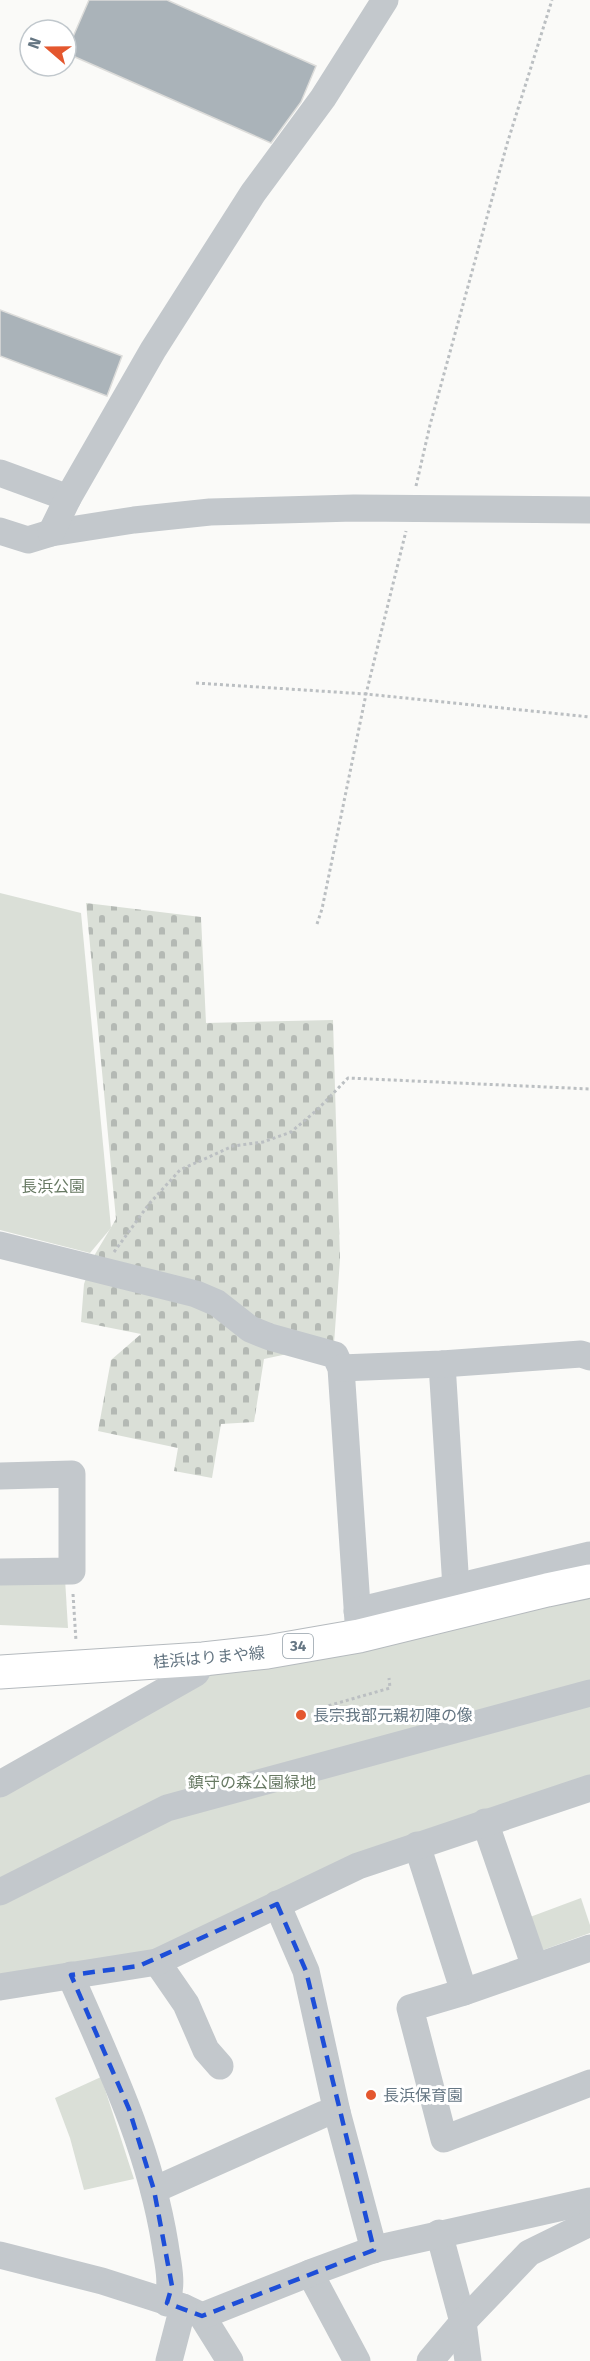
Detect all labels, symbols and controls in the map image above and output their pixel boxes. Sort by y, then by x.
north arrow [18,18,78,78]
text: N [24,35,45,51]
park label: 長浜公園 [21,1177,85,1196]
road number: 34 [283,1634,313,1658]
street label: 桂浜はりまや線 [152,1643,266,1672]
place label: 長宗我部元親初陣の像 [313,1706,473,1725]
marker: 長宗我部元親初陣の像 [294,1708,308,1722]
park label: 鎮守の森公園緑地 [188,1773,316,1792]
place label: 長浜保育園 [383,2086,463,2105]
marker: 長浜保育園 [364,2088,378,2102]

